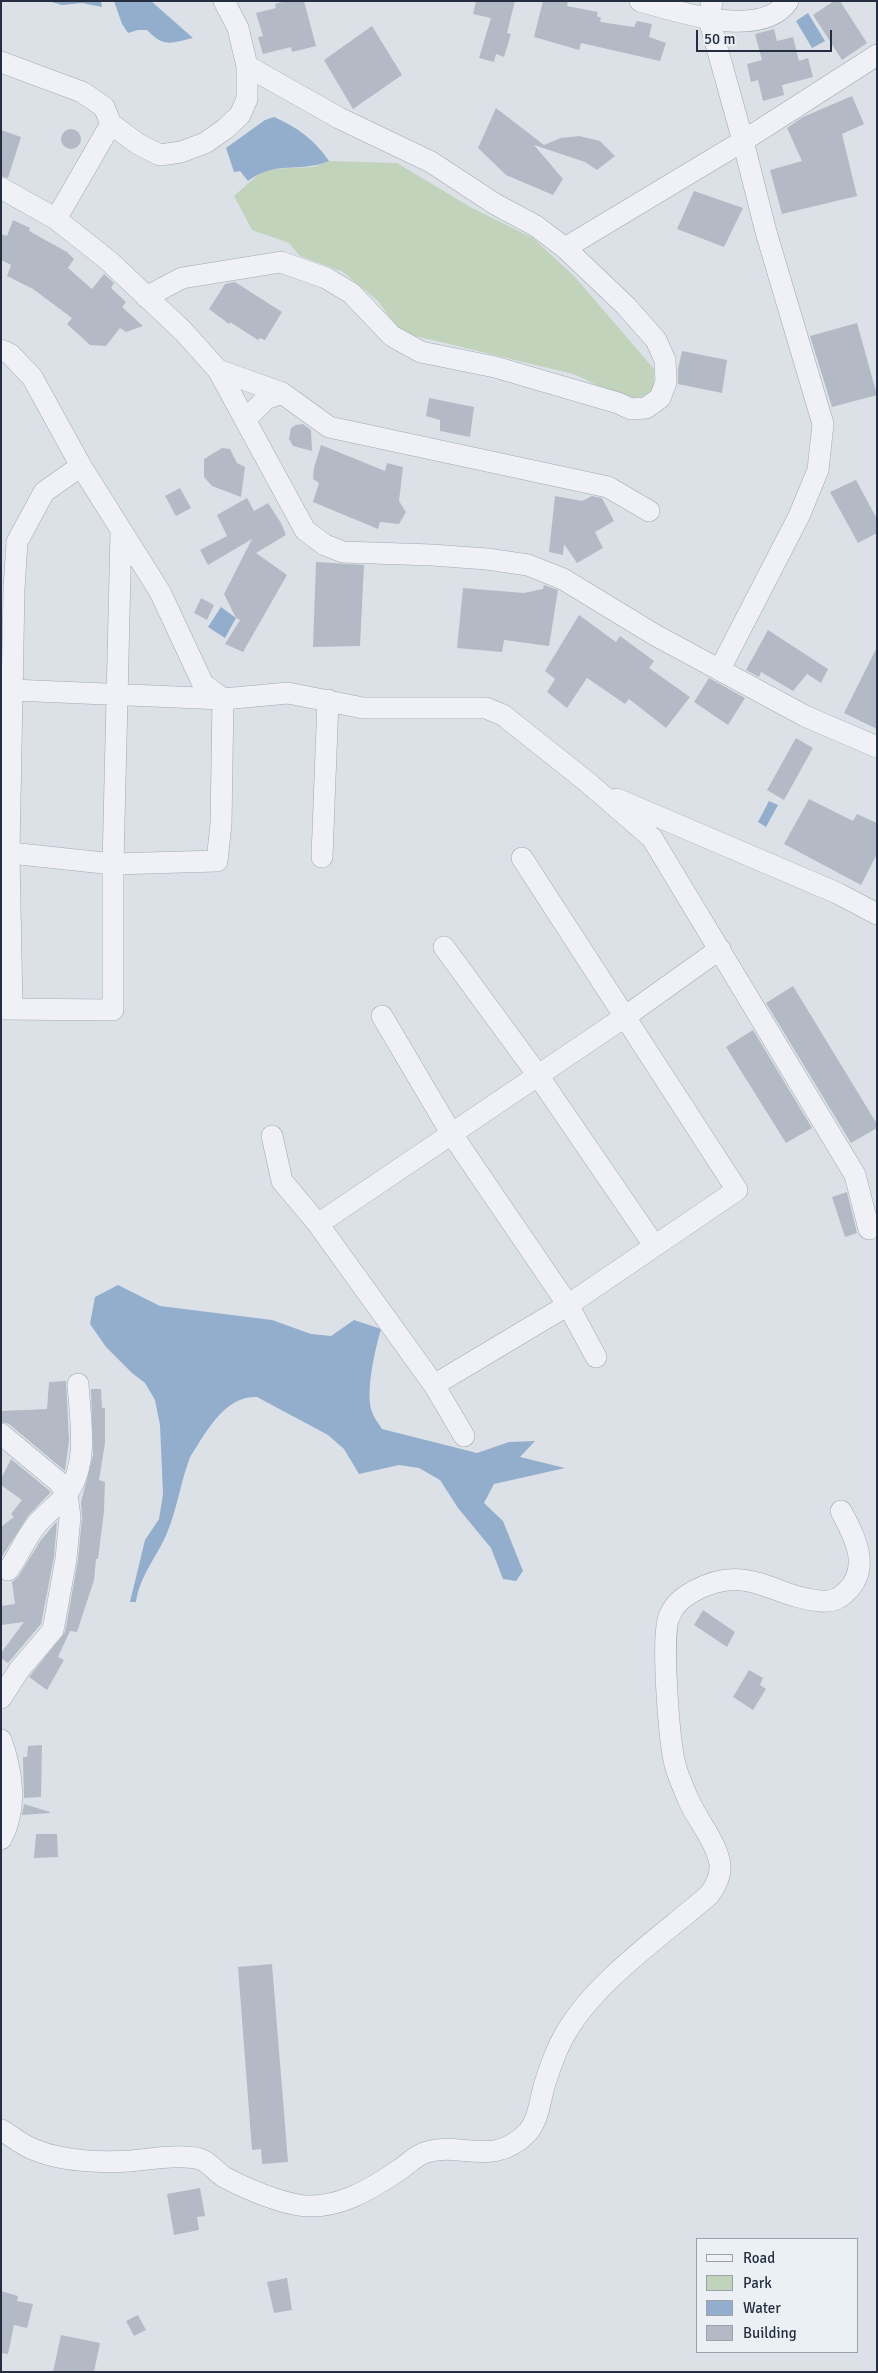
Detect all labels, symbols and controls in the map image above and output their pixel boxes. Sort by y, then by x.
scale bar [698,20,834,52]
text: 50 m [704,30,735,48]
legend [696,2238,858,2353]
text: Road [743,2249,775,2267]
text: Park [743,2274,772,2292]
text: Water [743,2299,781,2317]
text: Building [743,2324,797,2342]

